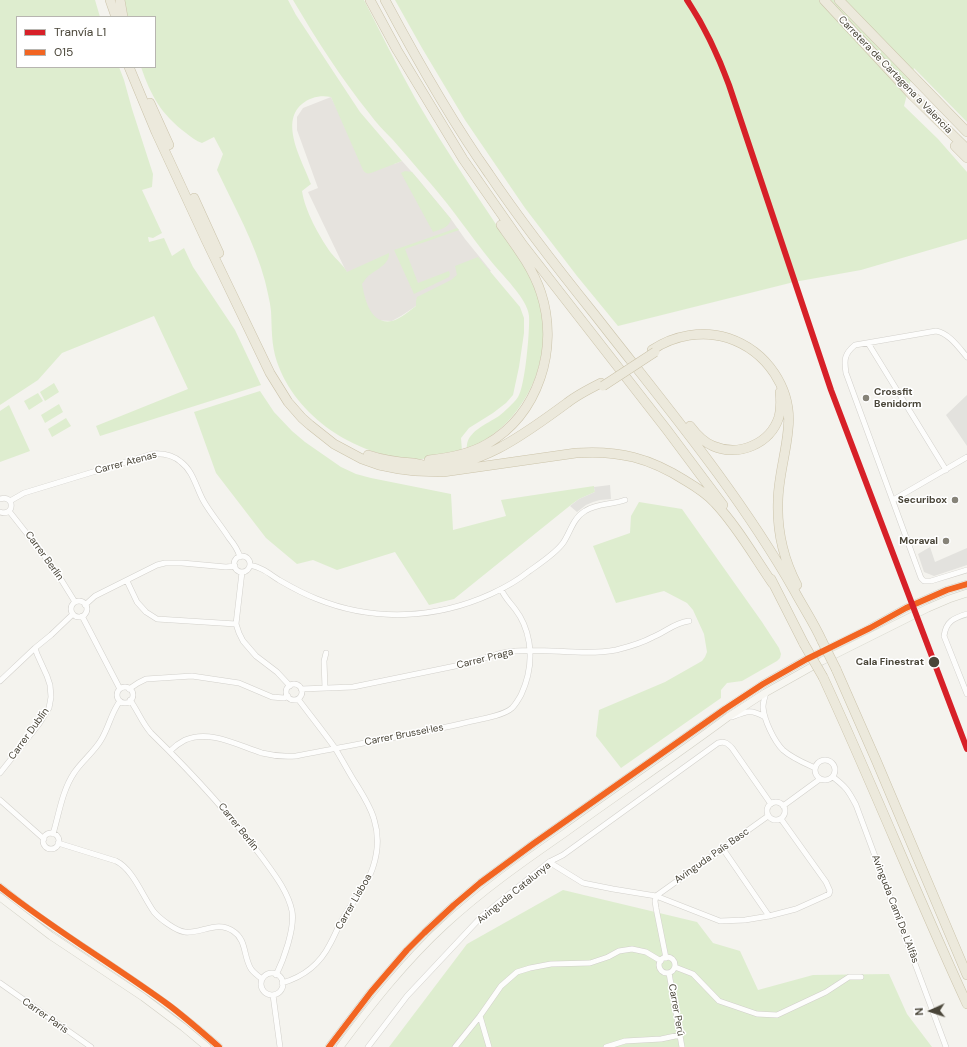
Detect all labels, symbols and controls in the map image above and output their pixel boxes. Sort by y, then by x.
street label: Carretera de Cartagena a Valencia [836,14,954,136]
legend [16,16,156,68]
text: Tranvía L1 [54,24,106,40]
text: 015 [54,44,73,60]
place label: Crossfit Benidorm [874,386,921,410]
marker: Crossfit Benidorm [861,393,871,403]
street label: Carrer Atenas [94,449,158,477]
place label: Securibox [898,494,947,506]
marker: Securibox [950,495,960,505]
street label: Carrer Berlín [22,529,66,583]
place label: Moraval [899,535,938,547]
marker: Moraval [941,536,951,546]
street label: Carrer Praga [455,646,515,672]
marker: Cala Finestrat [927,655,941,669]
place label: Cala Finestrat [856,656,924,668]
street label: Carrer Dublín [6,706,52,762]
street label: Carrer Brussel·les [364,721,444,749]
street label: Carrer Berlín [215,801,261,853]
street label: Avinguda País Basc [672,826,752,886]
street label: Avinguda Camí De L'Alfàs [869,853,921,965]
street label: Avinguda Catalunya [475,860,553,926]
street label: Carrer Lisboa [333,872,375,932]
street label: Carrer Perú [666,983,686,1037]
north arrow [911,991,951,1031]
street label: Carrer París [20,996,70,1036]
text: N [912,1007,926,1016]

